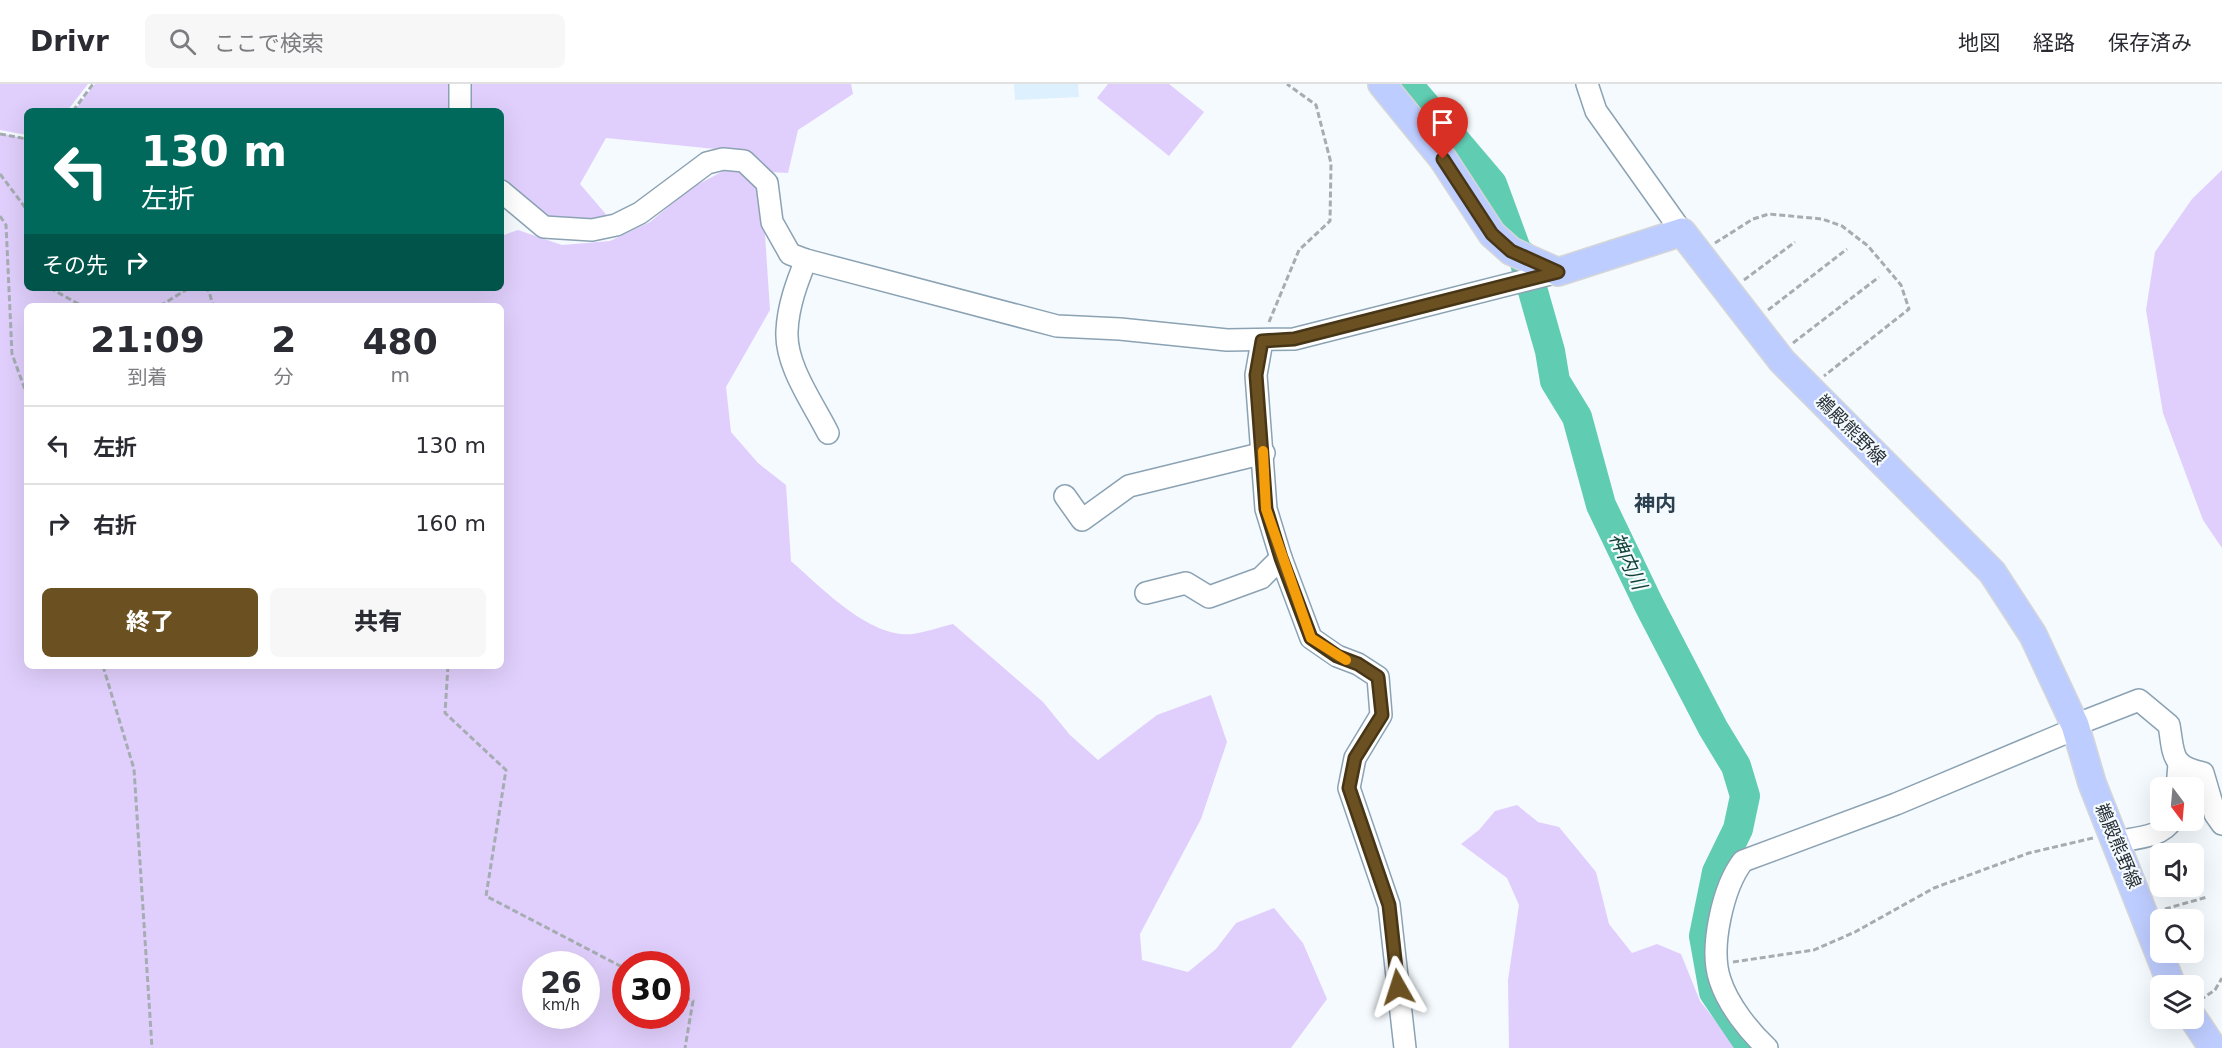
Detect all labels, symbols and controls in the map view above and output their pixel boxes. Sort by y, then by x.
search box [145,14,565,68]
text: Drivr [30,25,109,58]
icon: search [166,25,199,58]
text: ここで検索 [214,31,324,56]
text: 地図 [1958,31,2000,55]
text: 経路 [2033,31,2075,55]
text: 保存済み [2108,31,2192,55]
pin [1417,97,1468,159]
icon: arrive [1426,106,1459,139]
text: 130 m [141,127,287,176]
icon: left [42,132,120,210]
text: 左折 [141,183,195,214]
icon: right [120,246,153,279]
text: その先 [42,253,108,278]
text: 21:09 [90,319,205,360]
text: 2 [271,319,296,360]
text: 480 [363,321,438,362]
text: m [390,363,410,387]
text: 到着 [128,365,168,389]
text: 分 [274,365,294,389]
street label: 鵜殿熊野線 [1812,390,1891,469]
icon: left [42,429,75,462]
text: 130 m [416,433,486,458]
text: 左折 [93,435,137,460]
district label: 神内 [1634,492,1676,516]
icon: right [42,507,75,540]
text: 160 m [416,511,486,536]
text: 右折 [93,513,137,538]
water label: 神内川 [1604,529,1652,595]
button: 終了 [42,588,258,657]
button: 共有 [270,588,486,657]
north arrow [2150,777,2204,831]
map controls [2150,777,2204,1029]
street label: 鵜殿熊野線 [2091,800,2146,891]
button: sound [2150,843,2204,897]
button: search [2150,909,2204,963]
speed limit sign: 30 [612,951,690,1029]
position arrow [1366,955,1430,1019]
text: 26 [540,965,582,1000]
button: layers [2150,975,2204,1029]
text: km/h [542,996,580,1014]

